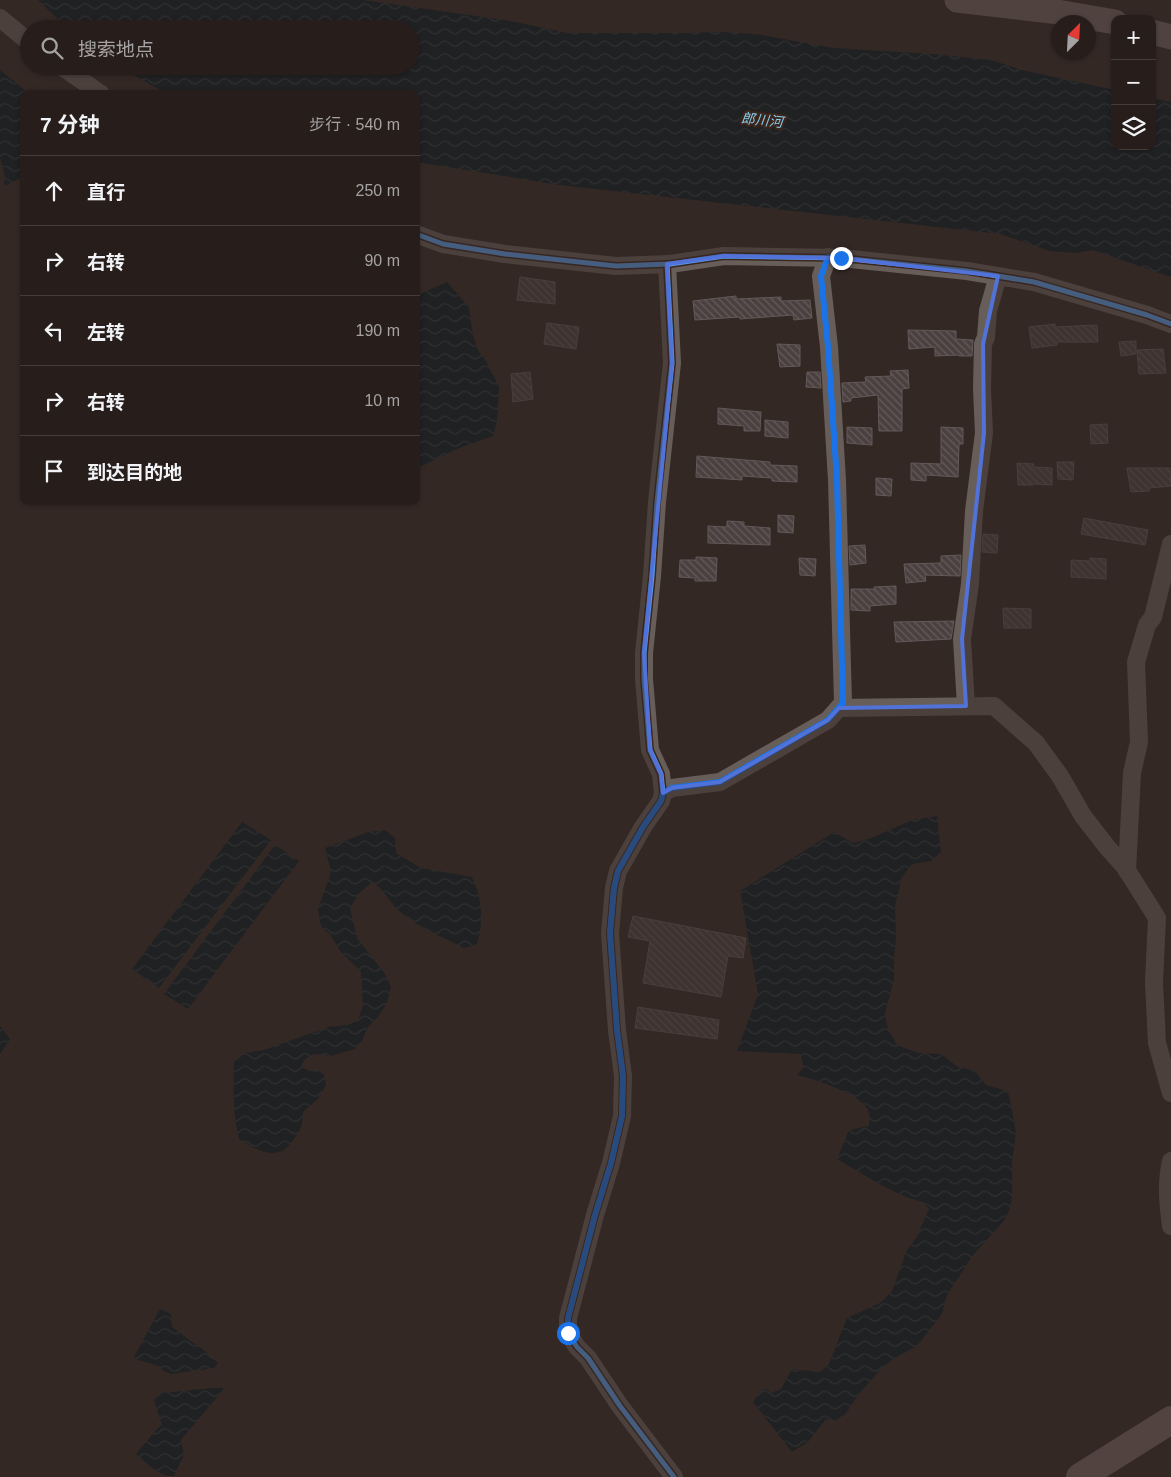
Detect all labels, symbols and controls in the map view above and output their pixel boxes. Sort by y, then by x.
north arrow [1051,15,1096,60]
map controls [1111,15,1156,150]
button: + [1111,15,1156,60]
search box [20,20,420,75]
icon: search [38,34,66,62]
text: 搜索地点 [78,39,154,60]
button: − [1111,60,1156,105]
button: layers [1111,105,1156,150]
water label: 郎川河 [740,110,787,130]
text: 7 分钟 [40,113,100,136]
text: 步行 · 540 m [309,116,400,133]
icon: ahead [40,177,68,205]
text: 直行 [87,182,125,203]
text: 250 m [356,182,400,199]
icon: right [40,247,68,275]
route end [830,247,853,270]
text: 右转 [87,252,125,273]
text: 90 m [364,252,400,269]
icon: left [40,317,68,345]
text: 左转 [87,322,125,343]
text: 190 m [356,322,400,339]
icon: right [40,387,68,415]
text: 右转 [87,392,125,413]
text: 10 m [364,392,400,409]
icon: arrive [40,457,68,485]
text: 到达目的地 [87,462,182,483]
route start [557,1322,580,1345]

